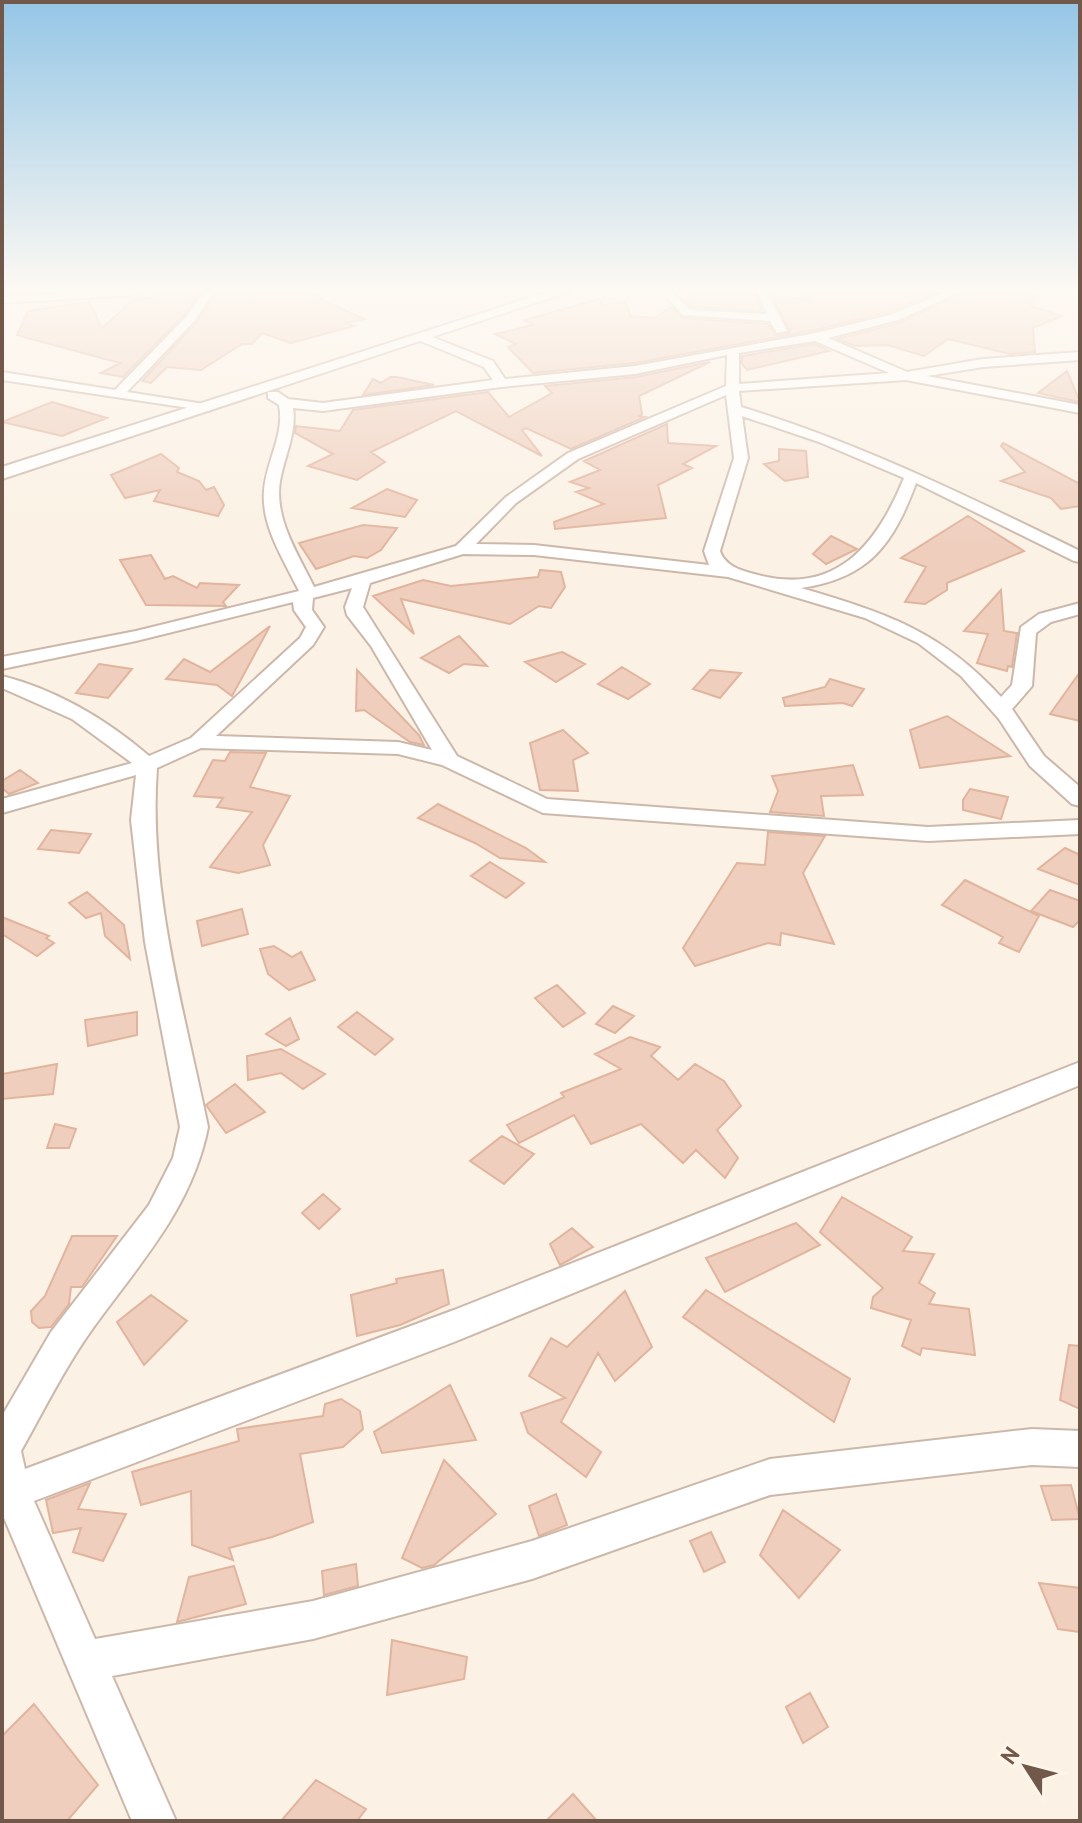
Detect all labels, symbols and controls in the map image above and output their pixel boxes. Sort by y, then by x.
north arrow [986,1727,1066,1807]
text: N [994,1741,1025,1769]

